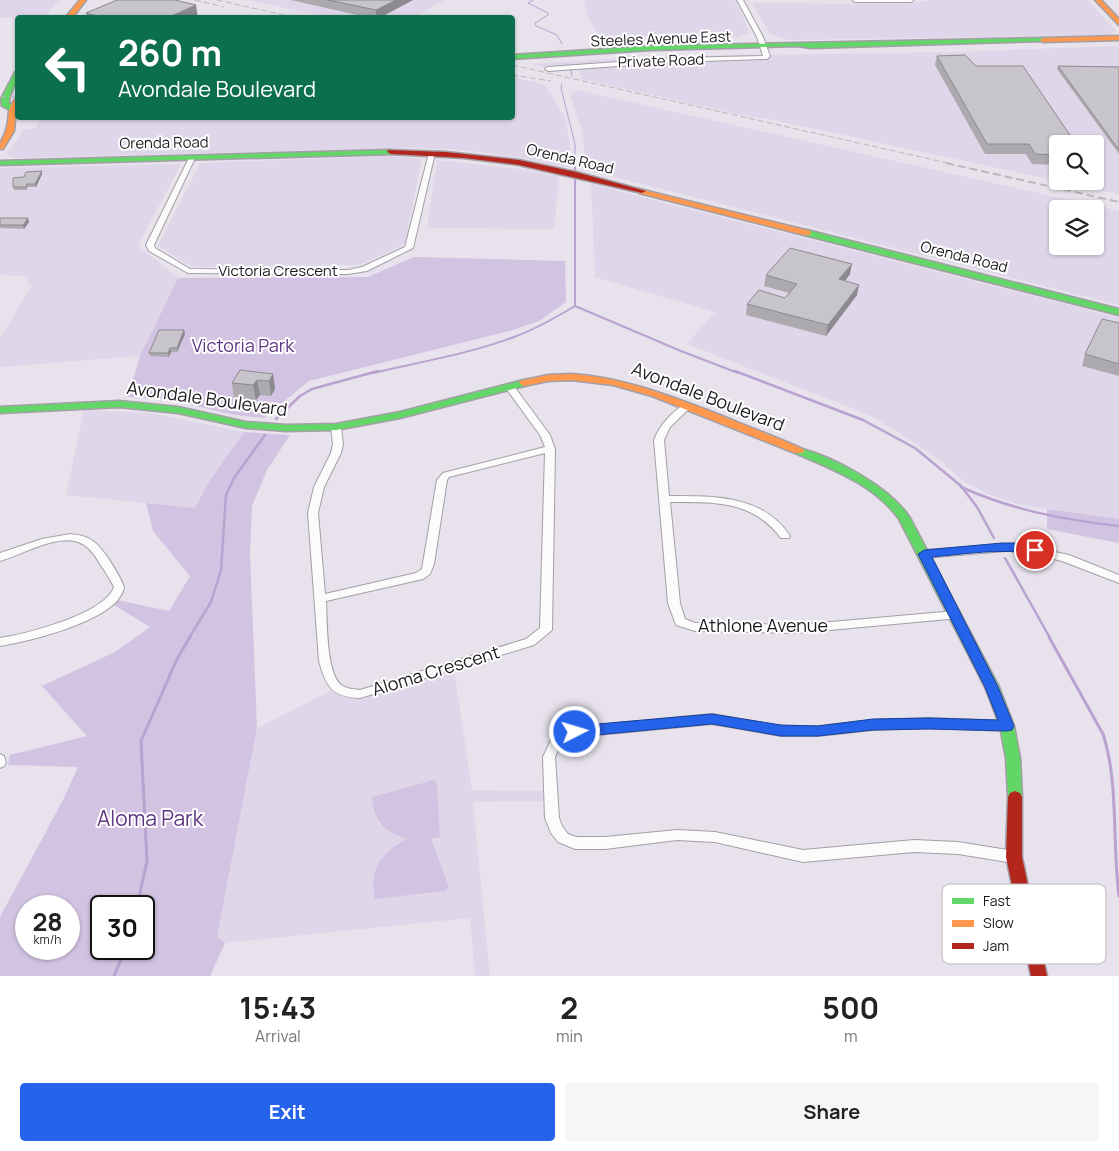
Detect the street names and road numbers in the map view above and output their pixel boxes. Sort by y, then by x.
street label: Steeles Avenue East [590,26,732,51]
street label: Private Road [617,48,705,73]
street label: Orenda Road [119,131,209,154]
street label: Orenda Road [524,138,616,179]
street label: Orenda Road [918,236,1010,278]
street label: Victoria Crescent [218,260,338,281]
street label: Avondale Boulevard [628,356,788,436]
street label: Avondale Boulevard [125,375,289,421]
street label: Athlone Avenue [698,613,828,637]
street label: Aloma Crescent [369,639,502,701]

